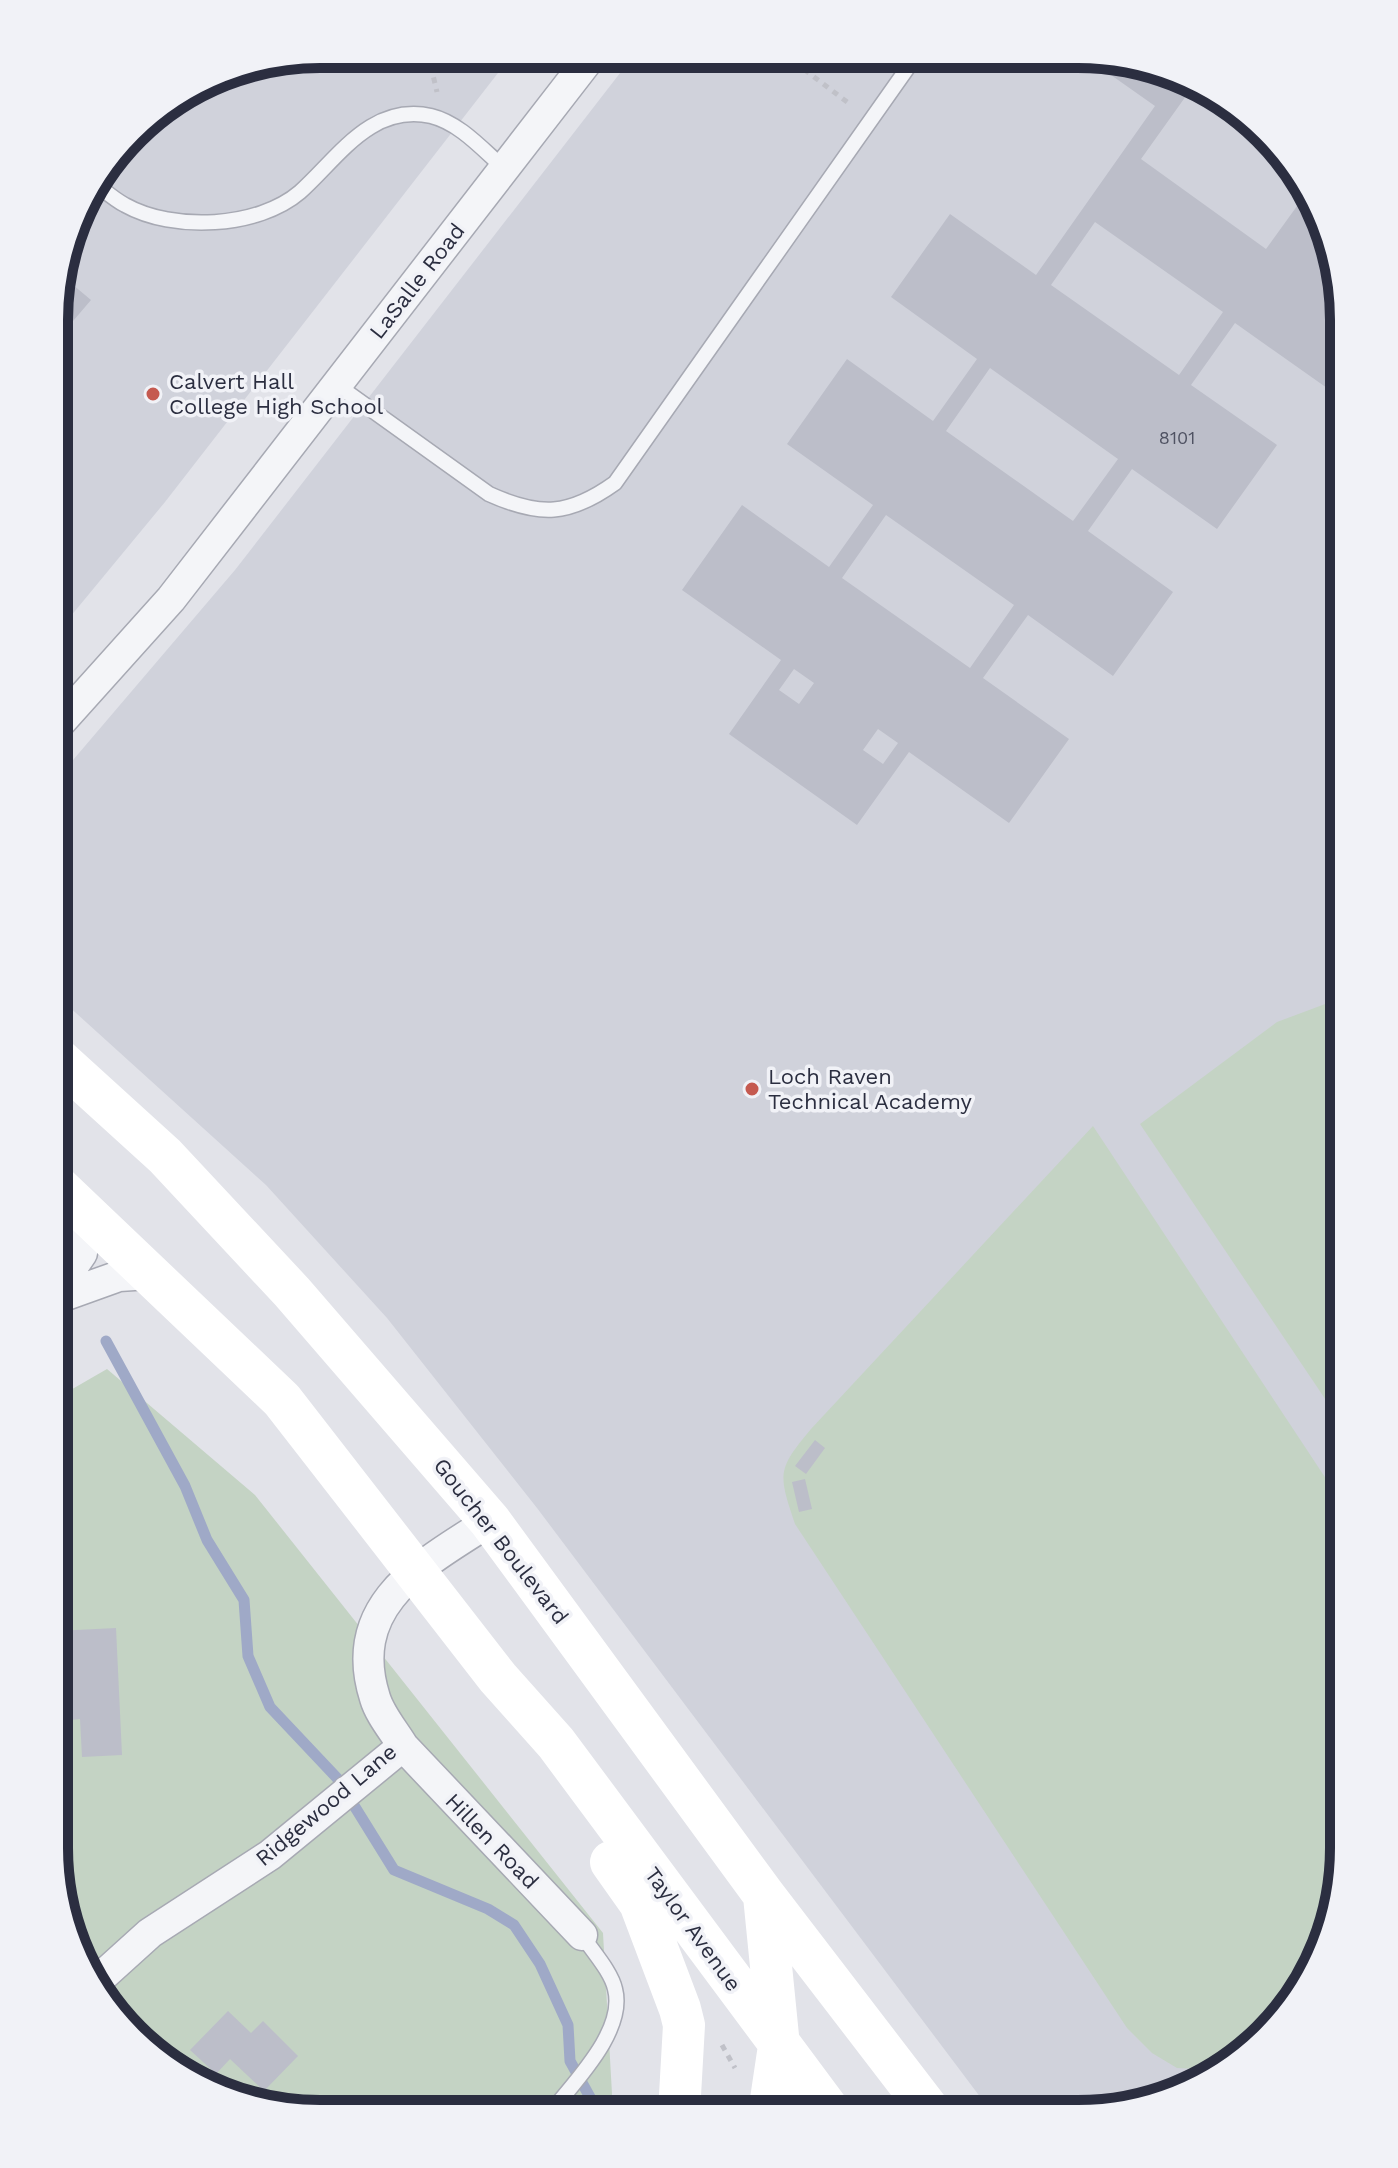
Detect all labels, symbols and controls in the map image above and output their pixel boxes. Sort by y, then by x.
street label: LaSalle Road [364,218,470,344]
place label: Calvert Hall College High School [169,369,384,419]
marker: Calvert Hall College High School [144,385,162,403]
house number: 8101 [1159,427,1195,448]
place label: Loch Raven Technical Academy [768,1064,973,1114]
marker: Loch Raven Technical Academy [743,1080,761,1098]
street label: Goucher Boulevard [428,1453,574,1629]
street label: Ridgewood Lane [251,1739,401,1871]
street label: Hillen Road [440,1788,544,1894]
street label: Taylor Avenue [640,1862,746,1996]

